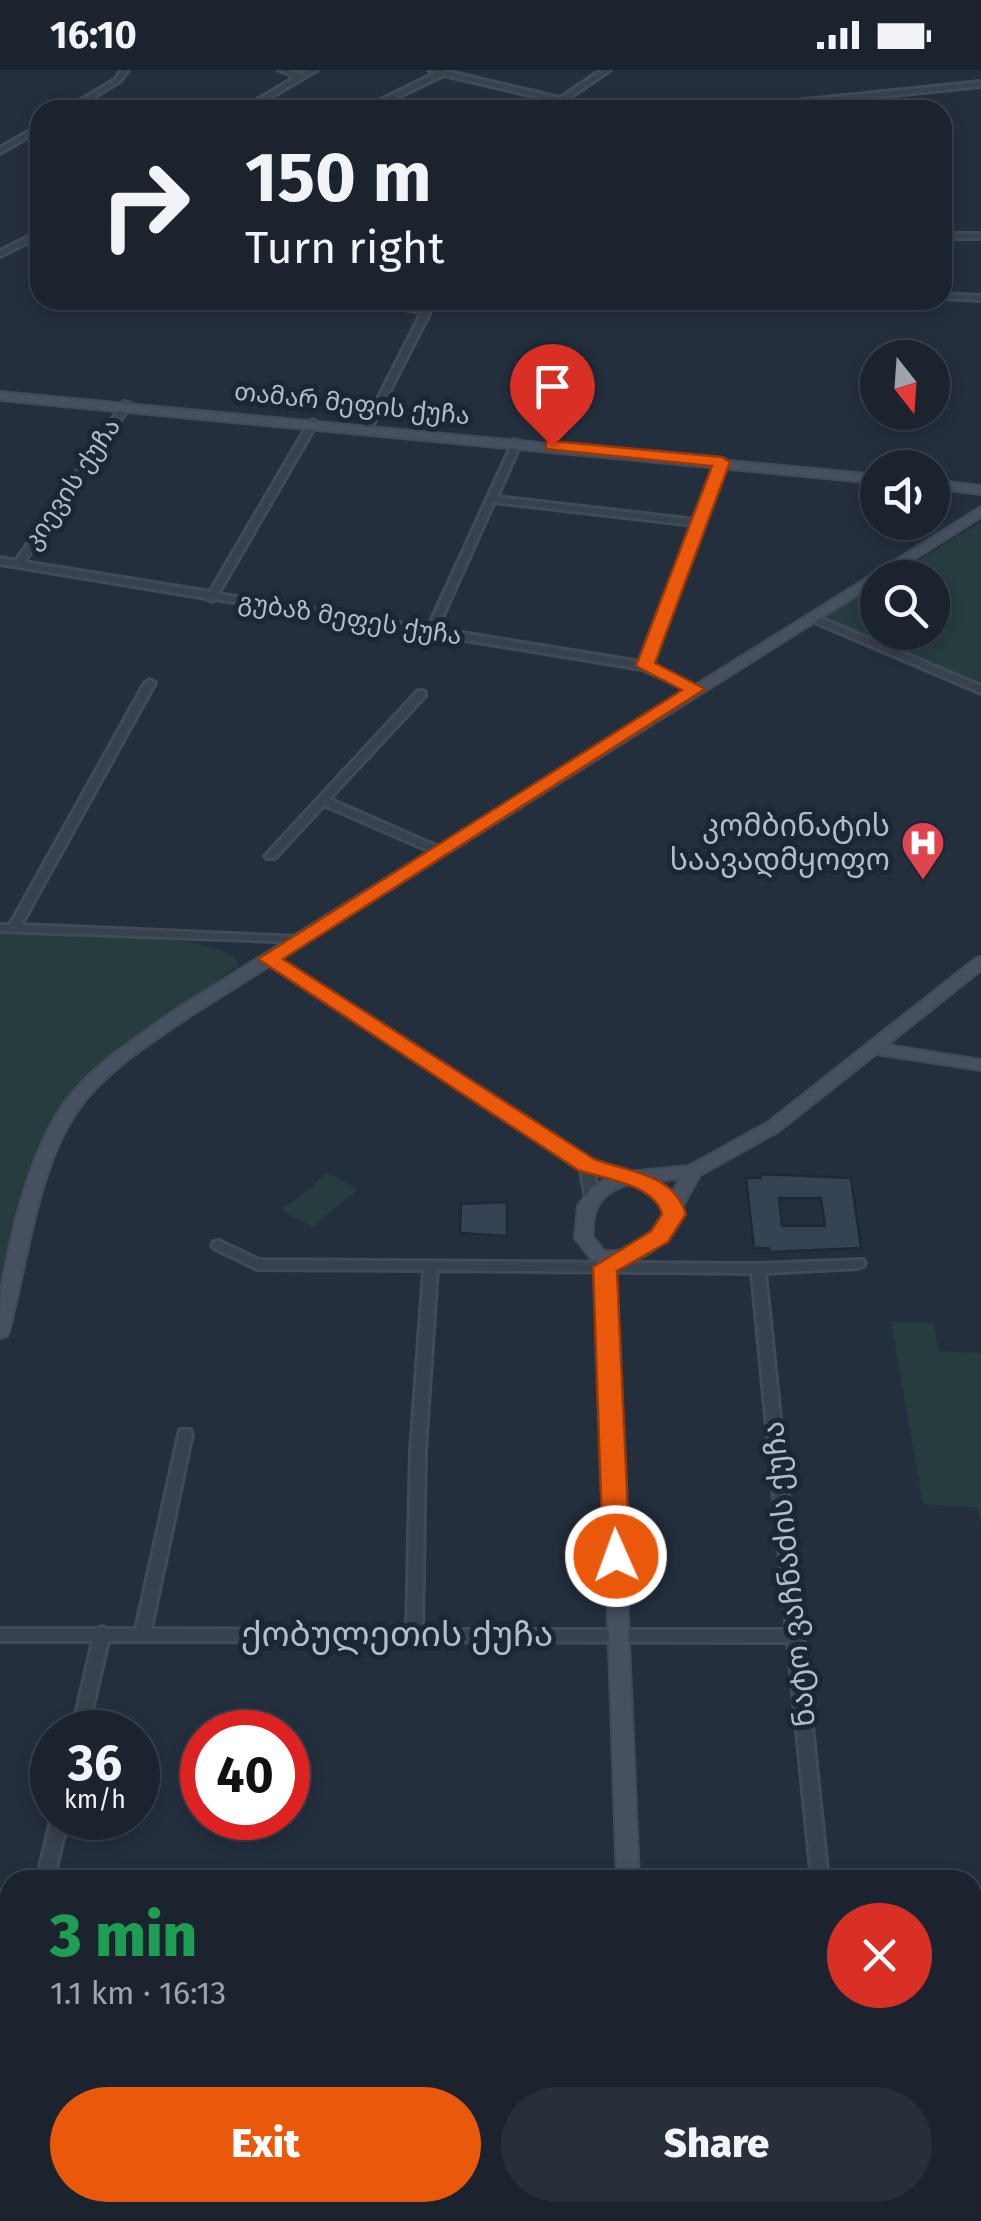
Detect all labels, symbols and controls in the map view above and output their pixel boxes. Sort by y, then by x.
text: 16:10 [50,12,137,58]
text: 150 m [245,136,432,220]
icon: right [80,140,210,270]
text: Turn right [245,221,444,275]
north arrow [860,340,950,430]
map controls [860,340,950,650]
pin [510,344,595,447]
icon: arrive [525,359,580,414]
street label: თამარ მეფის ქუჩა [233,377,471,431]
street label: კიევის ქუჩა [17,413,127,555]
button: sound [860,450,950,540]
button: search [860,560,950,650]
street label: გუბაზ მეფეს ქუჩა [236,587,464,651]
place label: კომბინატის საავადმყოფო [670,808,890,878]
hospital icon: კომბინატის საავადმყოფო [900,820,946,881]
street label: ნატო ვაჩნაძის ქუჩა [755,1419,823,1729]
position arrow [564,1504,668,1608]
street label: ქობულეთის ქუჩა [241,1613,553,1655]
speed limit sign: 40 [180,1710,310,1840]
text: 36 [68,1733,122,1793]
text: km/h [64,1785,126,1815]
text: 3 min [50,1900,197,1972]
button: close [827,1903,932,2008]
text: 1.1 km · 16:13 [50,1974,226,2012]
button: Exit [50,2087,481,2202]
button: Share [501,2087,932,2202]

